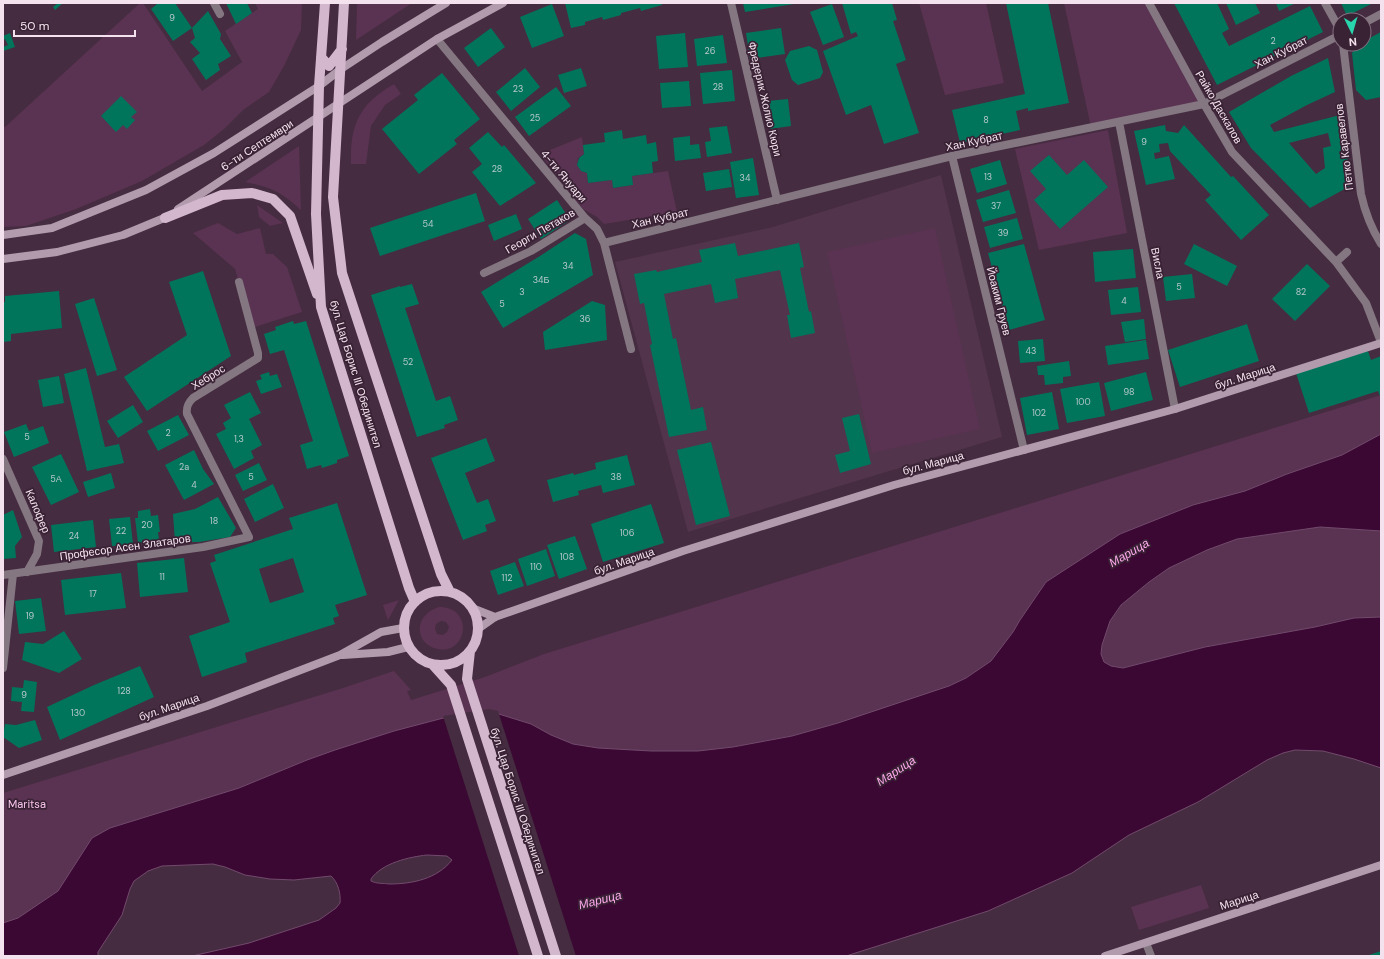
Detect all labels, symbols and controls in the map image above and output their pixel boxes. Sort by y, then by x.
scale bar [14,12,135,38]
house number: 9 [169,12,175,24]
north arrow [1332,12,1372,52]
text: 50 m [20,18,49,34]
street label: Хан Кубрат [1252,33,1310,71]
house number: 2 [1270,35,1276,47]
text: N [1348,35,1357,49]
street label: Фредерик Жолио Кюри [745,40,785,158]
house number: 26 [705,45,716,57]
street label: Райко Даскалов [1192,68,1246,146]
house number: 28 [713,81,723,93]
house number: 23 [513,83,523,95]
street label: Петко Каравелов [1332,103,1356,191]
house number: 25 [530,112,540,124]
house number: 8 [983,114,989,126]
street label: 6-ти Септември [218,116,296,174]
street label: Хан Кубрат [944,128,1004,154]
house number: 9 [1141,136,1147,148]
street label: 4-ти Януари [538,147,590,205]
house number: 28 [492,163,502,175]
house number: 13 [984,171,992,183]
house number: 34 [740,172,751,184]
house number: 37 [991,200,1001,212]
street label: Георги Петаков [503,205,578,257]
street label: Хан Кубрат [630,205,690,231]
house number: 54 [423,218,434,230]
house number: 39 [998,227,1009,239]
street label: Висла [1148,246,1168,281]
house number: 34 [563,260,574,272]
street label: Йоаким Груев [984,265,1014,337]
house number: 34Б [533,274,549,286]
house number: 5 [1176,281,1182,293]
house number: 3 [519,286,525,298]
house number: 82 [1296,286,1306,298]
house number: 4 [1121,295,1127,307]
house number: 5 [499,298,505,310]
street label: бул. Цар Борис III Обединител [327,299,385,449]
house number: 36 [580,313,591,325]
house number: 43 [1026,345,1036,357]
house number: 52 [403,356,413,368]
street label: бул. Марица [1213,359,1278,392]
street label: Хеброс [188,361,228,393]
house number: 98 [1124,386,1134,398]
house number: 100 [1075,396,1091,408]
house number: 102 [1032,407,1046,419]
house number: 2 [165,427,171,439]
house number: 5 [24,431,30,443]
house number: 1,3 [234,433,244,445]
street label: бул. Марица [901,448,966,478]
house number: 2a [179,461,189,473]
house number: 5 [248,471,254,483]
house number: 38 [611,471,621,483]
house number: 5А [50,473,62,485]
house number: 4 [191,479,197,491]
street label: Калофер [22,487,54,535]
house number: 18 [210,515,218,527]
house number: 20 [141,519,153,531]
house number: 22 [116,525,126,537]
house number: 106 [620,527,635,539]
house number: 24 [69,530,80,542]
street label: Професор Асен Златаров [59,531,192,563]
water label: Марица [1106,535,1152,571]
street label: бул. Марица [592,544,657,578]
house number: 108 [560,551,574,563]
house number: 110 [530,561,542,573]
house number: 11 [159,571,165,583]
house number: 112 [502,572,512,584]
house number: 17 [89,588,97,600]
house number: 19 [26,610,35,622]
house number: 128 [117,685,131,697]
house number: 9 [21,689,27,701]
street label: бул. Марица [137,690,202,724]
house number: 130 [71,707,85,719]
street label: бул. Цар Борис III Обединител [488,726,548,876]
water label: Марица [873,752,919,790]
park label: Maritsa [8,797,46,811]
water label: Марица [577,887,624,913]
street label: Марица [1218,887,1261,913]

